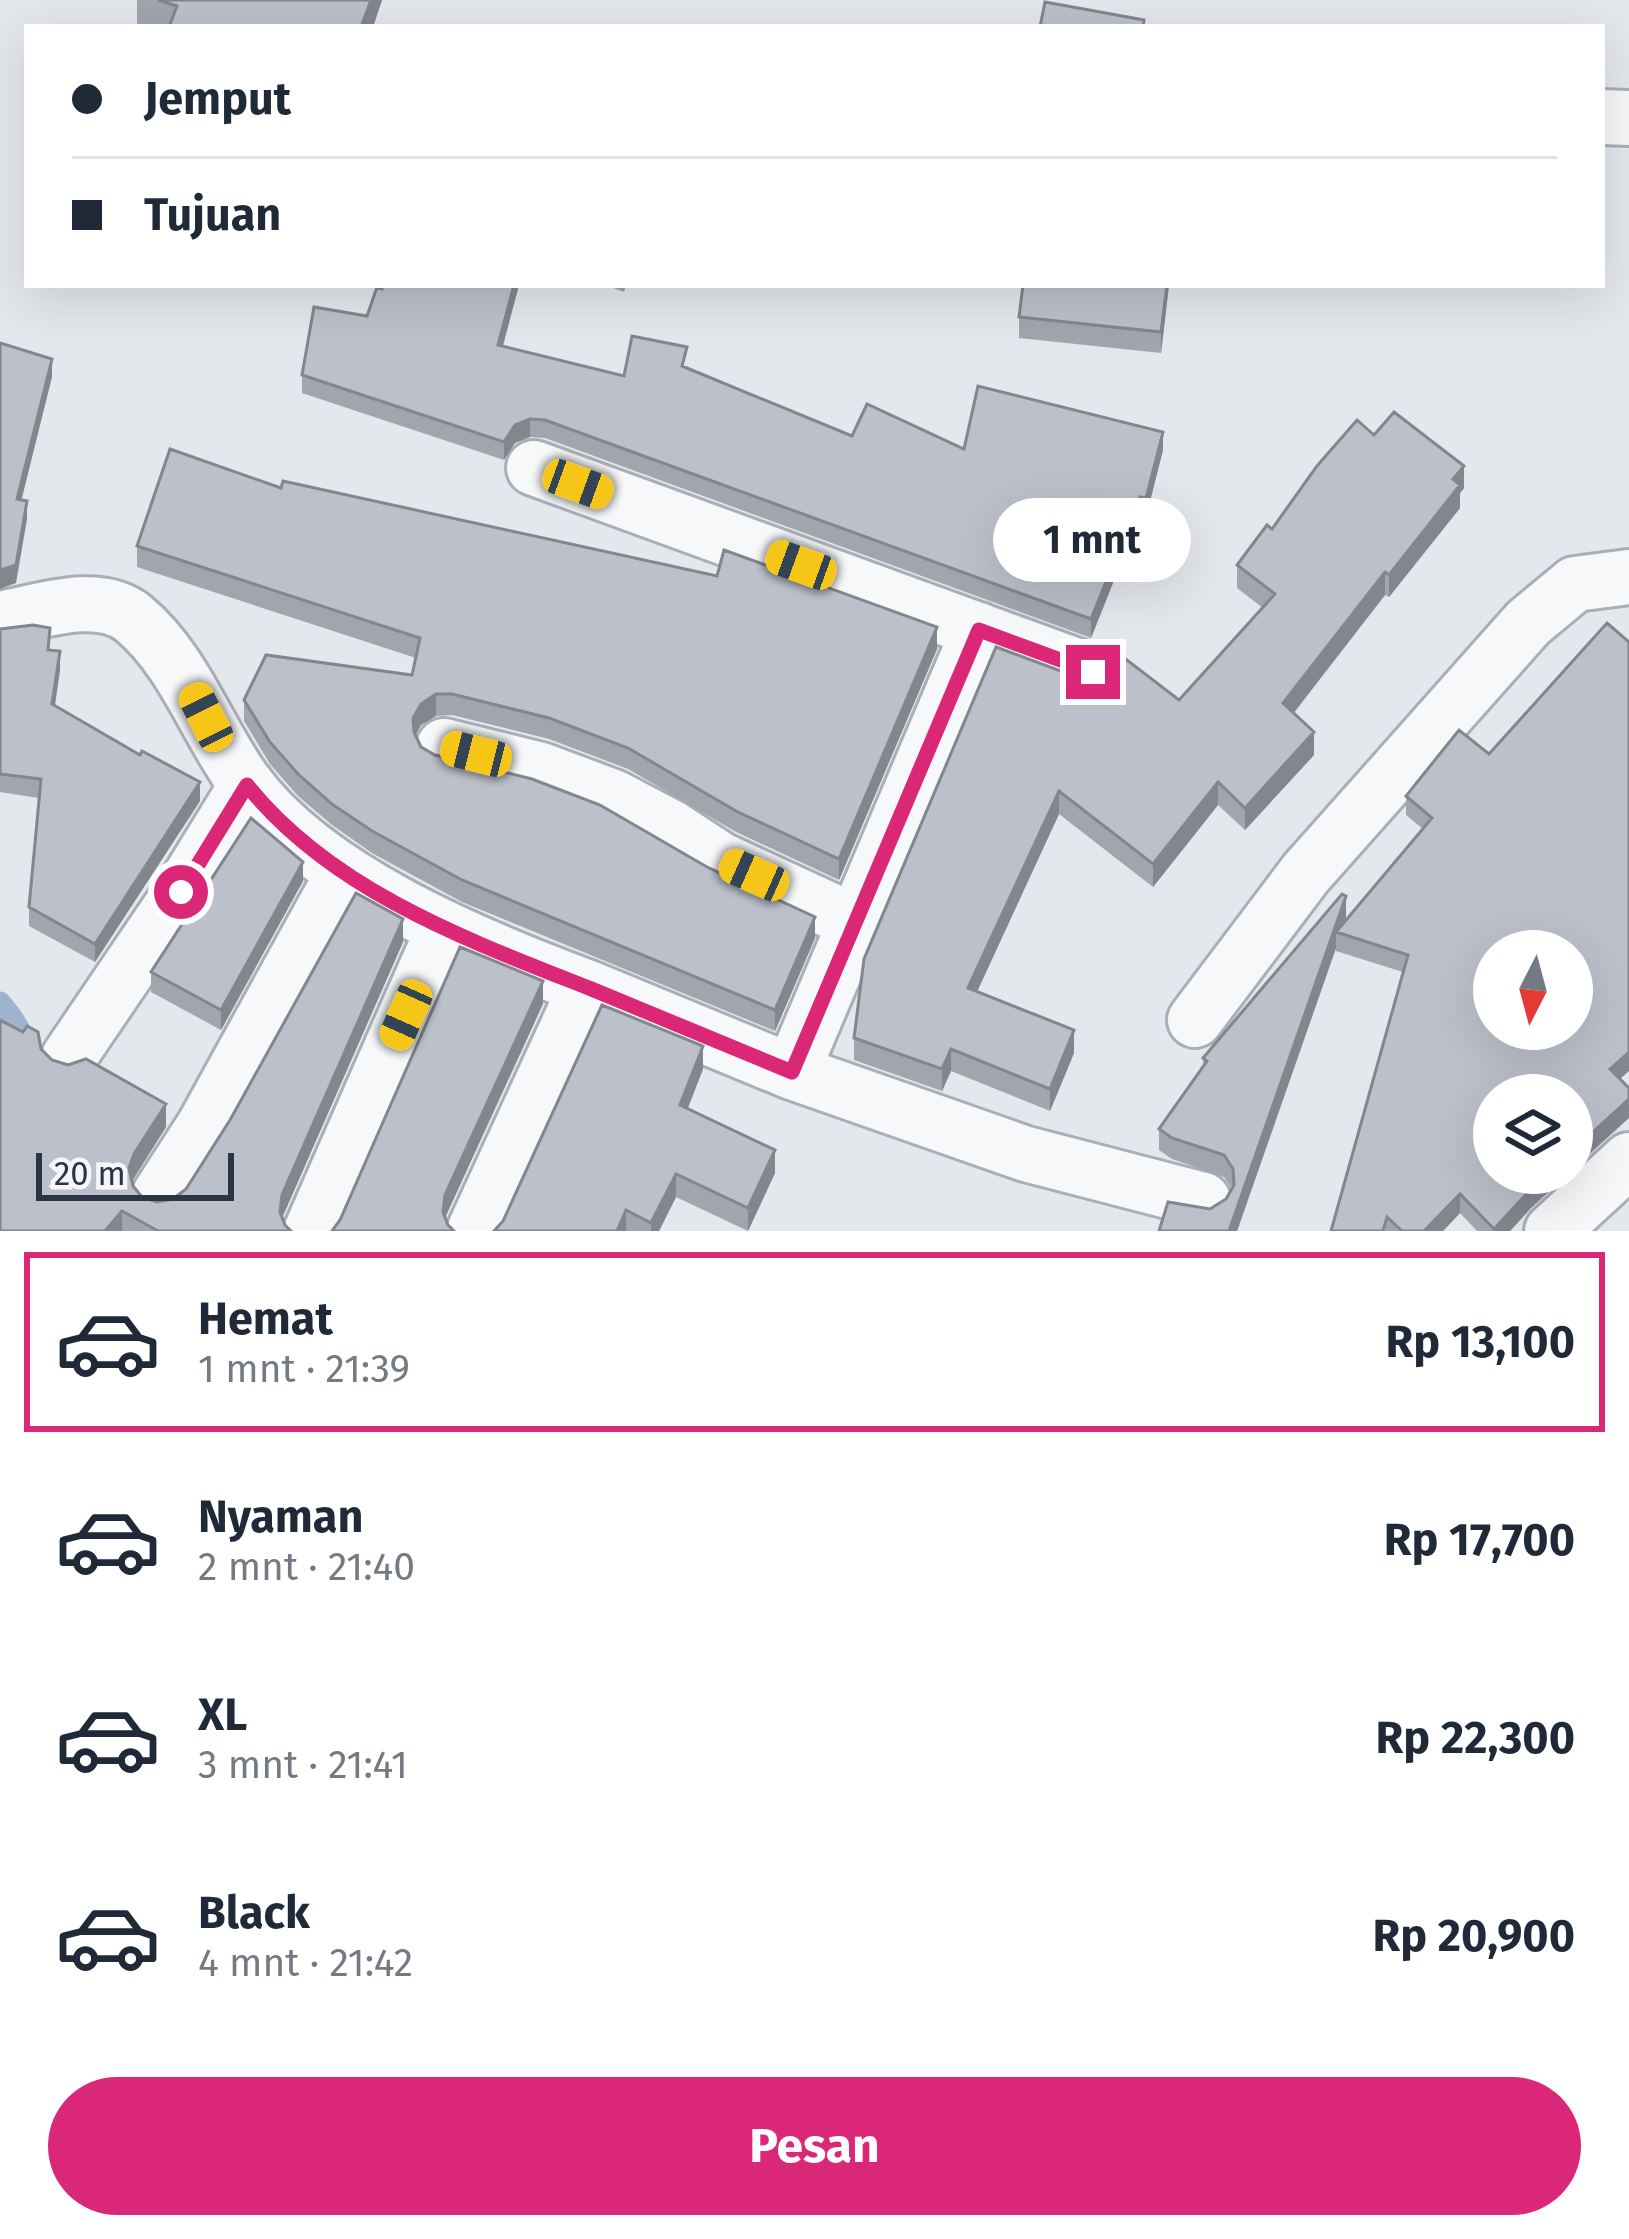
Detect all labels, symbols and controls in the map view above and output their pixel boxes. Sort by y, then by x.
text: Jemput [144,72,291,126]
text: Tujuan [144,188,281,242]
car [538,455,618,513]
callout: 1 mnt [994,498,1192,582]
text: 1 mnt [1043,517,1141,563]
car [761,536,841,594]
route end [1066,645,1120,699]
car [174,677,238,757]
car [437,728,515,780]
car [714,844,794,906]
route start [154,865,208,919]
north arrow [1473,930,1593,1050]
map controls [1473,930,1593,1194]
car [375,975,437,1055]
button: layers [1473,1074,1593,1194]
scale bar [36,1147,234,1200]
text: 20 m [54,1154,126,1194]
icon: car [54,1288,162,1396]
text: Hemat [198,1292,333,1346]
text: Rp 13,100 [1386,1315,1575,1369]
text: 1 mnt · 21:39 [198,1346,410,1392]
icon: car [54,1486,162,1594]
text: Nyaman [198,1490,363,1544]
text: Rp 17,700 [1384,1513,1575,1567]
text: 2 mnt · 21:40 [198,1544,415,1590]
icon: car [54,1684,162,1792]
text: XL [198,1688,247,1742]
text: Rp 22,300 [1376,1711,1575,1765]
text: 3 mnt · 21:41 [198,1742,408,1788]
icon: car [54,1882,162,1990]
text: Black [198,1886,310,1940]
text: Rp 20,900 [1372,1909,1575,1963]
text: 4 mnt · 21:42 [198,1940,413,1986]
button: Pesan [48,2077,1581,2215]

